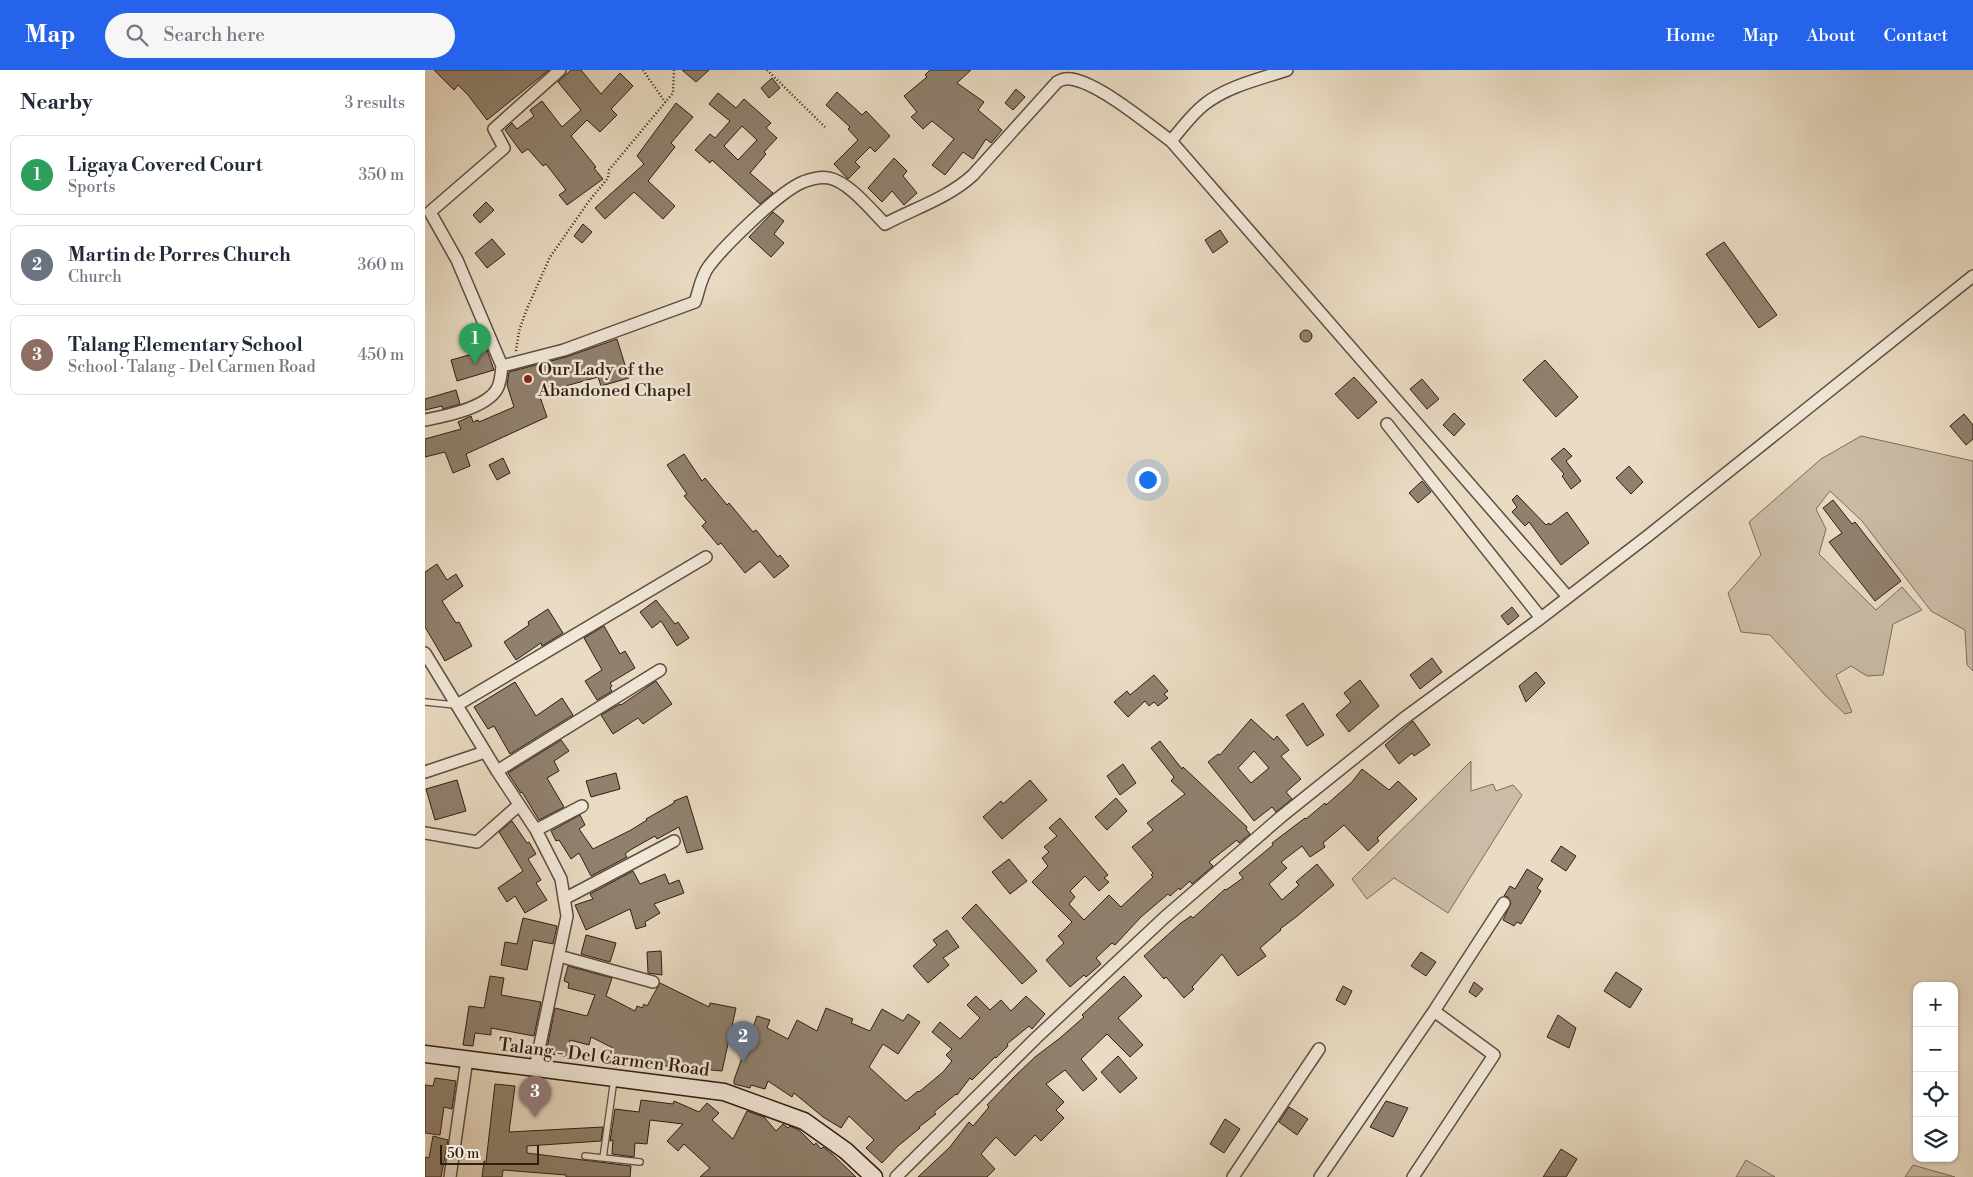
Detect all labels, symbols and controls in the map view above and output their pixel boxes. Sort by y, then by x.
search box [105,13,455,58]
text: Map [25,20,75,50]
icon: search [123,21,151,49]
text: Search here [163,23,265,47]
text: Home [1666,24,1715,47]
text: Map [1743,24,1779,47]
text: About [1807,24,1856,47]
text: Contact [1884,24,1948,47]
text: Nearby [20,90,93,116]
text: 3 results [344,93,405,113]
text: Ligaya Covered Court [68,153,263,177]
text: 1 [33,165,41,185]
text: 350 m [358,165,404,185]
text: Sports [68,177,115,197]
text: Martin de Porres Church [68,243,291,267]
text: 2 [32,255,42,275]
text: 360 m [358,255,404,275]
text: Church [68,267,122,287]
pin: 1 [459,323,491,364]
text: Talang Elementary School [68,333,303,357]
text: 3 [32,345,42,365]
text: 450 m [358,345,404,365]
text: School · Talang - Del Carmen Road [68,357,316,377]
place label: Our Lady of the Abandoned Chapel [537,358,692,402]
marker: Our Lady of the Abandoned Chapel [522,373,534,385]
your location [1135,467,1161,493]
map controls [1913,982,1958,1162]
button: + [1913,982,1958,1027]
pin: 2 [727,1021,759,1062]
button: − [1913,1027,1958,1072]
street label: Talang - Del Carmen Road [497,1033,712,1082]
button: locate [1913,1072,1958,1117]
pin: 3 [519,1076,551,1117]
button: layers [1913,1117,1958,1162]
scale bar [440,1142,539,1165]
text: 50 m [447,1145,479,1163]

